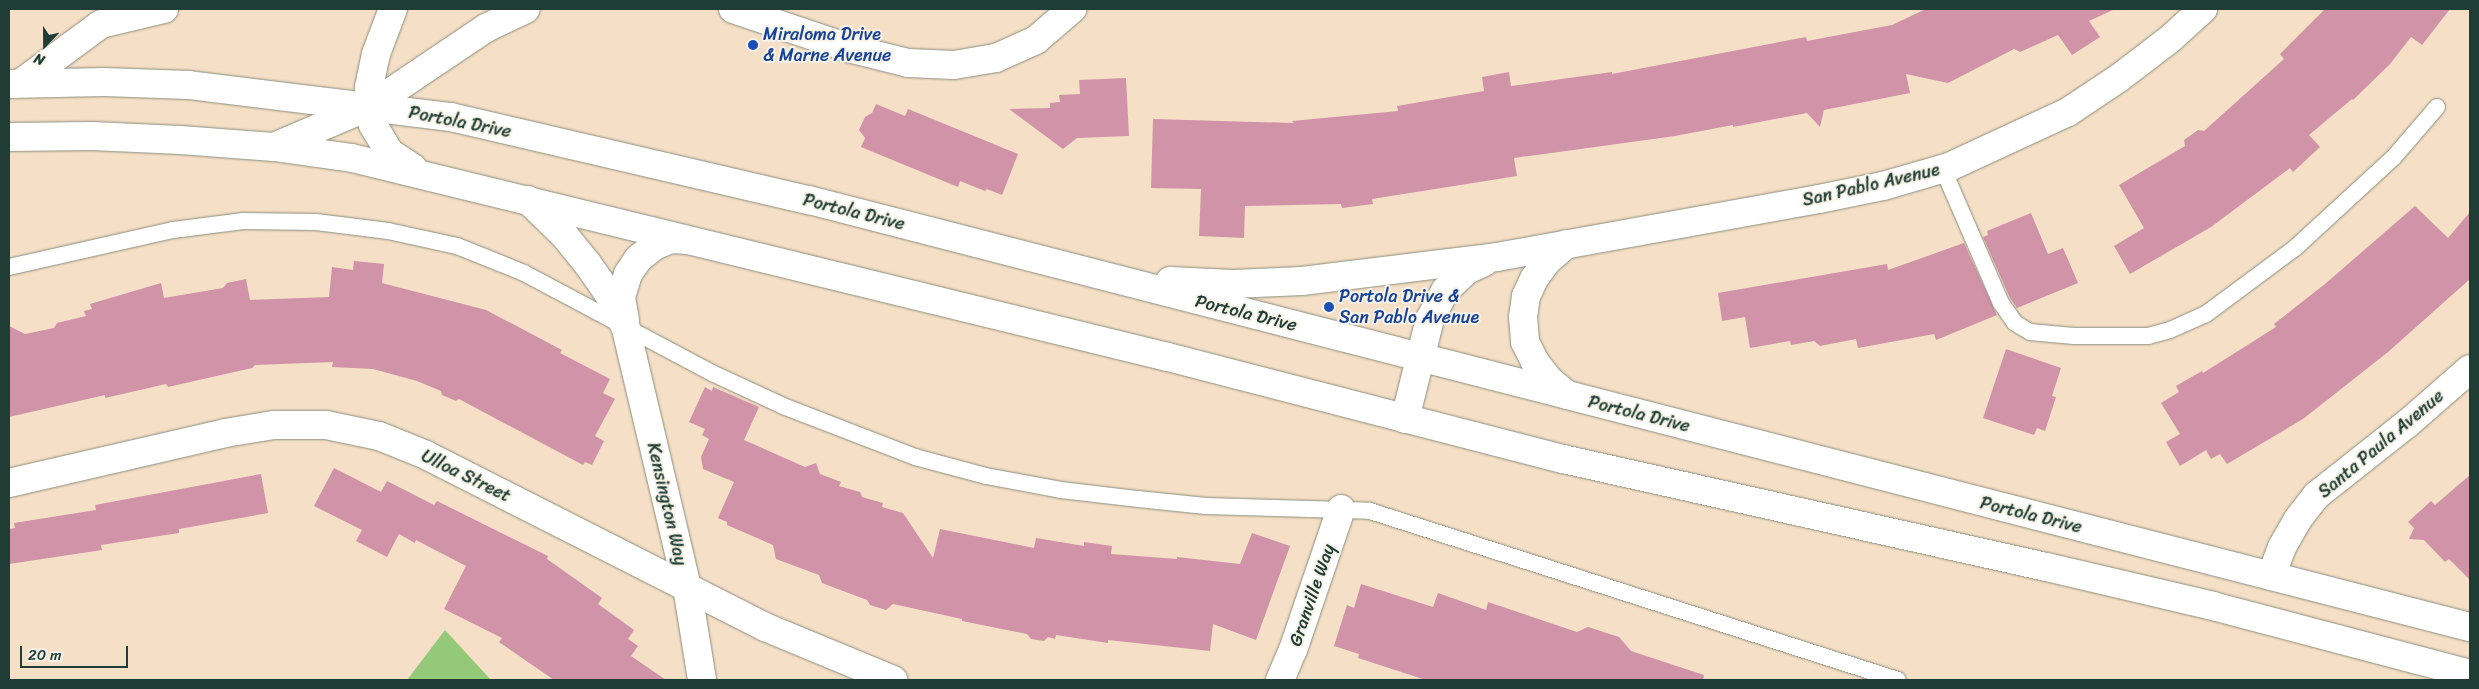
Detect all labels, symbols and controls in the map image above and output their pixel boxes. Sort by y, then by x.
north arrow [20,20,70,70]
place label: Miraloma Drive & Marne Avenue [763,24,891,66]
marker: Miraloma Drive & Marne Avenue [747,39,759,51]
text: N [30,46,48,73]
street label: Portola Drive [407,101,513,143]
street label: San Pablo Avenue [1800,159,1942,211]
street label: Portola Drive [801,189,907,235]
place label: Portola Drive & San Pablo Avenue [1339,286,1480,328]
street label: Portola Drive [1193,290,1299,336]
marker: Portola Drive & San Pablo Avenue [1323,301,1335,313]
street label: Santa Paula Avenue [2314,385,2448,503]
street label: Portola Drive [1586,391,1692,437]
street label: Kensington Way [642,440,692,568]
street label: Ulloa Street [418,445,514,507]
street label: Portola Drive [1978,492,2084,538]
street label: Granville Way [1284,541,1340,649]
scale bar [22,636,130,668]
text: 20 m [28,642,62,668]

